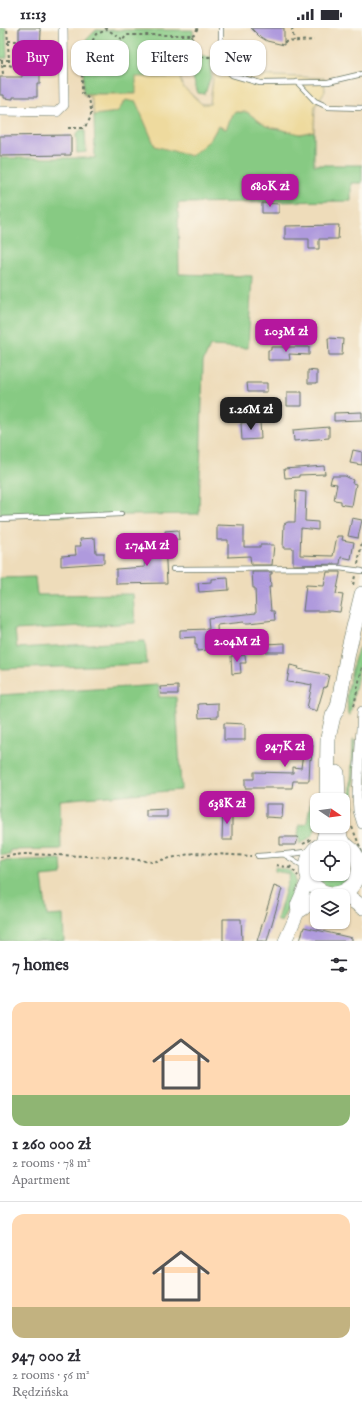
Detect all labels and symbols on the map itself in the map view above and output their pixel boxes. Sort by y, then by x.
pin: 680K zł [233,174,307,208]
pin: 1.03M zł [245,319,327,353]
pin: 1.26M zł [210,397,292,431]
pin: 1.74M zł [106,533,188,567]
pin: 2.04M zł [196,629,278,663]
pin: 947K zł [248,734,322,768]
pin: 638K zł [190,791,264,825]
north arrow [310,793,350,833]

